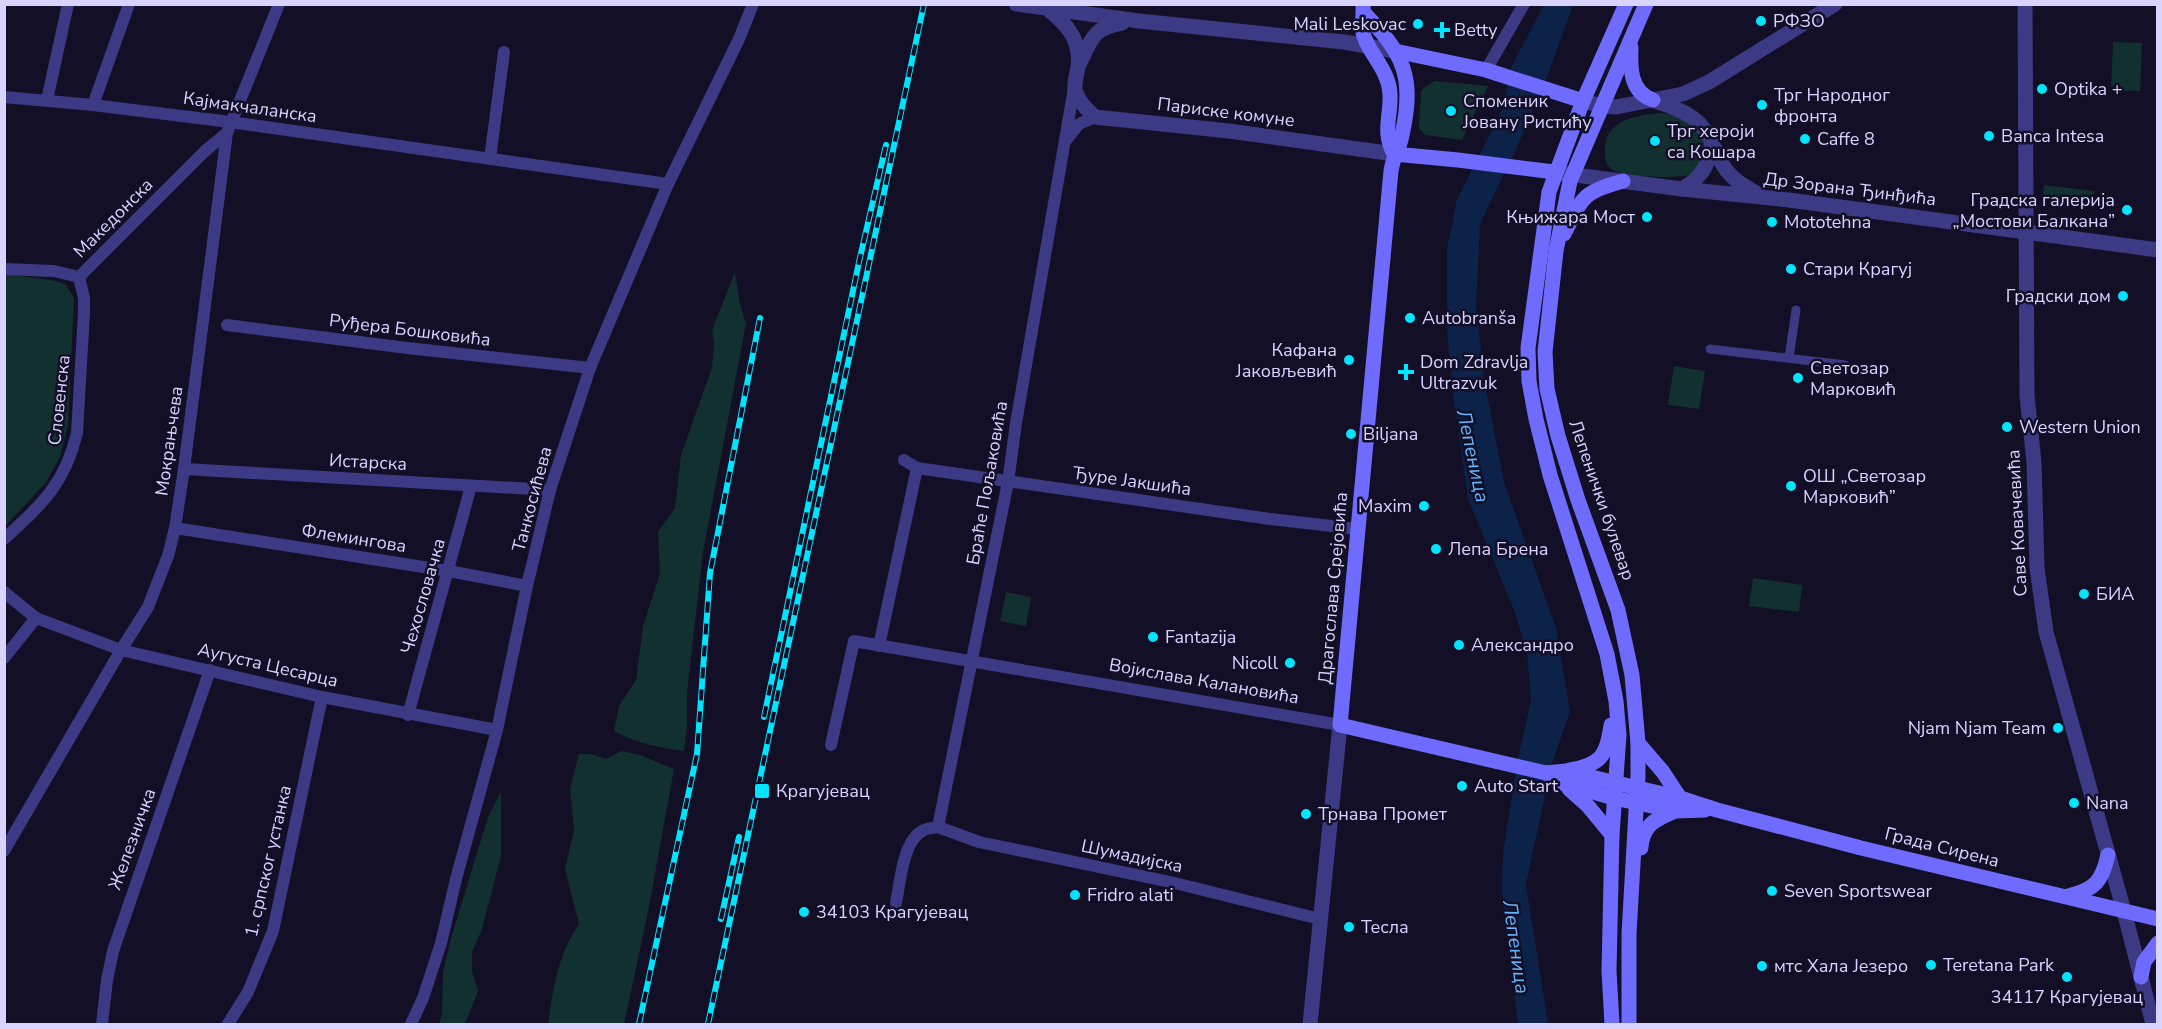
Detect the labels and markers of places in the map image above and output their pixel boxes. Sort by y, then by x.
place label: РФЗО [1773,9,1825,33]
place label: Mali Leskovac [1293,12,1406,36]
marker: РФЗО [1754,14,1768,28]
marker: Mali Leskovac [1411,17,1425,31]
place label: Betty [1454,18,1498,42]
marker: Betty [1435,23,1449,37]
place label: Optika + [2054,77,2123,101]
marker: Optika + [2035,82,2049,96]
place label: Трг Народног фронта [1774,83,1890,128]
place label: Споменик Јовану Ристићу [1462,89,1592,134]
marker: Трг Народног фронта [1755,98,1769,112]
marker: Споменик Јовану Ристићу [1444,104,1458,118]
place label: Трг хероји са Кошара [1667,119,1756,164]
place label: Banca Intesa [2001,124,2104,148]
place label: Caffe 8 [1817,127,1875,151]
marker: Banca Intesa [1982,129,1996,143]
marker: Caffe 8 [1798,132,1812,146]
marker: Трг хероји са Кошара [1648,134,1662,148]
place label: Градска галерија „Мостови Балкана” [1953,188,2115,233]
marker: Градска галерија „Мостови Балкана” [2120,203,2134,217]
place label: Књижара Мост [1506,205,1635,229]
marker: Књижара Мост [1640,210,1654,224]
place label: Mototehna [1784,210,1871,234]
marker: Mototehna [1765,215,1779,229]
place label: Стари Крагуј [1803,257,1912,281]
marker: Стари Крагуј [1784,262,1798,276]
place label: Градски дом [2006,284,2111,308]
marker: Градски дом [2116,289,2130,303]
place label: Autobranša [1422,306,1516,330]
marker: Autobranša [1403,311,1417,325]
place label: Кафана Јаковљевић [1235,338,1337,383]
place label: Dom Zdravlja Ultrazvuk [1420,350,1528,395]
marker: Кафана Јаковљевић [1342,353,1356,367]
place label: Светозар Марковић [1810,356,1896,401]
marker: Dom Zdravlja Ultrazvuk [1397,363,1415,381]
marker: Светозар Марковић [1791,371,1805,385]
place label: Western Union [2019,415,2141,439]
marker: Western Union [2000,420,2014,434]
place label: Biljana [1363,422,1418,446]
marker: Biljana [1344,427,1358,441]
place label: ОШ „Светозар Марковић” [1803,464,1926,509]
marker: ОШ „Светозар Марковић” [1784,479,1798,493]
place label: Maxim [1358,494,1412,518]
marker: Maxim [1417,499,1431,513]
place label: Лепа Брена [1448,537,1549,561]
marker: Лепа Брена [1429,542,1443,556]
place label: БИА [2096,582,2134,606]
marker: БИА [2077,587,2091,601]
place label: Fantazija [1165,625,1236,649]
marker: Fantazija [1146,630,1160,644]
place label: Александро [1471,633,1574,657]
marker: Александро [1452,638,1466,652]
place label: Nicoll [1232,651,1279,675]
marker: Nicoll [1283,656,1297,670]
place label: Njam Njam Team [1908,716,2046,740]
marker: Njam Njam Team [2051,721,2065,735]
place label: Auto Start [1474,774,1559,798]
place label: Крагујевац [776,779,870,803]
marker: Auto Start [1455,779,1469,793]
marker: Крагујевац [753,782,771,800]
place label: Nana [2086,791,2129,815]
marker: Nana [2067,796,2081,810]
place label: Трнава Промет [1318,802,1447,826]
marker: Трнава Промет [1299,807,1313,821]
place label: Seven Sportswear [1784,879,1932,903]
place label: Fridro alati [1087,883,1174,907]
marker: Seven Sportswear [1765,884,1779,898]
marker: Fridro alati [1068,888,1082,902]
place label: 34103 Крагујевац [816,900,969,924]
marker: 34103 Крагујевац [797,905,811,919]
place label: Тесла [1361,915,1409,939]
marker: Тесла [1342,920,1356,934]
place label: Teretana Park [1943,953,2055,977]
place label: мтс Хала Језеро [1774,954,1908,978]
marker: Teretana Park [1924,958,1938,972]
marker: мтс Хала Језеро [1755,959,1769,973]
marker: 34117 Крагујевац [2060,970,2074,984]
place label: 34117 Крагујевац [1991,985,2143,1009]

